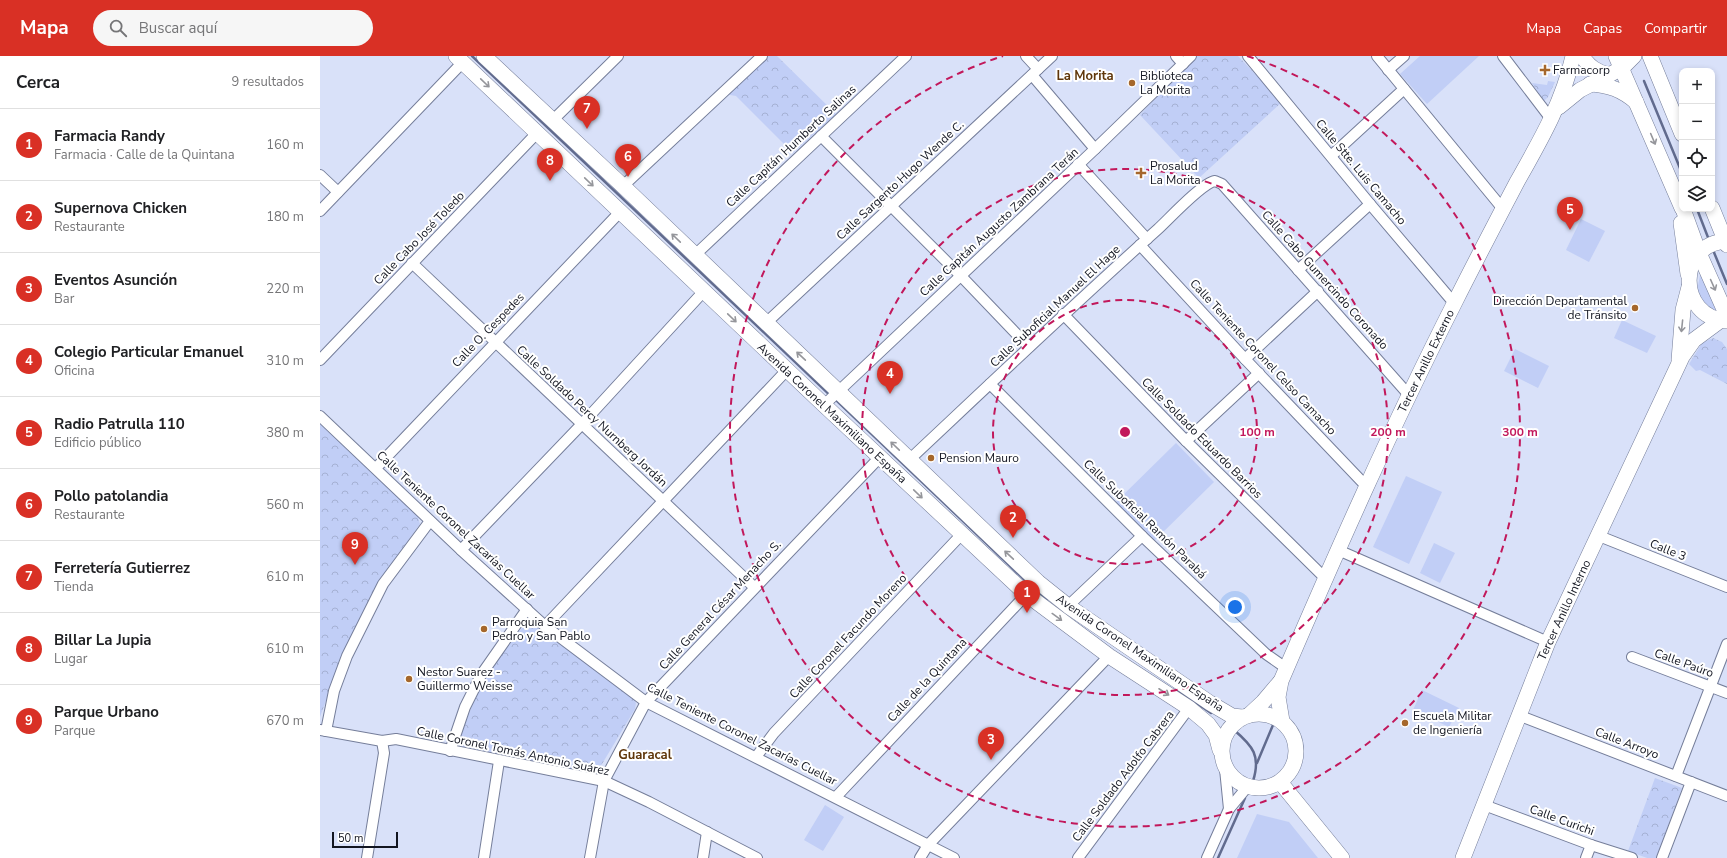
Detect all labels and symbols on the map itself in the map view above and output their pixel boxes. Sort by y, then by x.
place label: Farmacorp [1553,62,1610,78]
marker: Farmacorp [1540,65,1550,75]
district label: La Morita [1056,67,1114,85]
place label: Biblioteca La Morita [1140,68,1193,98]
one-way arrow [480,78,490,88]
marker: Biblioteca La Morita [1127,78,1137,88]
street label: Calle Capitán Humberto Salinas [723,81,860,211]
pin: 7 [574,96,600,129]
street label: Calle Stte. Luis Camacho [1312,116,1410,228]
street label: Calle Sargento Hugo Wende C. [833,117,967,243]
one-way arrow [1649,132,1657,144]
pin: 6 [615,144,641,177]
street label: Calle Capitán Augusto Zambrana Terán [916,144,1082,300]
pin: 8 [537,148,563,181]
place label: Prosalud La Morita [1150,158,1201,188]
marker: Prosalud La Morita [1135,167,1147,179]
one-way arrow [584,177,594,187]
street label: Calle Cabo José Toledo [370,188,468,288]
pin: 5 [1557,197,1583,230]
street label: Calle Cabo Gumercindo Coronado [1258,207,1392,353]
one-way arrow [671,233,681,243]
street label: Calle Suboficial Manuel El Hage [987,241,1123,371]
street label: Calle Teniente Coronel Celso Camacho [1186,276,1340,439]
one-way arrow [1710,278,1717,290]
street label: Calle O. Cespedes [448,289,528,371]
place label: Dirección Departamental de Tránsito [1493,293,1627,323]
marker: Dirección Departamental de Tránsito [1630,303,1640,313]
street label: Tercer Anillo Externo [1394,306,1458,415]
one-way arrow [727,313,737,323]
one-way arrow [1678,319,1686,332]
street label: Avenida Coronel Maximiliano España [754,339,910,487]
street label: Calle Soldado Percy Nurnberg Jordán [513,342,671,490]
one-way arrow [796,351,806,361]
pin: 4 [877,361,903,394]
street label: Calle Soldado Eduardo Barrios [1138,374,1266,502]
text: 100 m [1239,424,1275,440]
text: 200 m [1370,424,1406,440]
text: 300 m [1502,424,1538,440]
centre of rings [1118,425,1132,439]
one-way arrow [890,441,900,451]
street label: Calle Teniente Coronel Zacarías Cuellar [373,447,539,603]
place label: Pension Mauro [939,450,1019,466]
marker: Pension Mauro [926,453,936,463]
street label: Calle Suboficial Ramón Parabá [1080,456,1210,582]
one-way arrow [913,489,923,499]
pin: 2 [1000,505,1026,538]
pin: 9 [342,532,368,565]
street label: Calle 3 [1647,535,1689,565]
street label: Calle General César Menacho S. [656,537,784,673]
one-way arrow [1004,550,1014,560]
street label: Tercer Anillo Interno [1534,557,1595,663]
street label: Calle Coronel Facundo Moreno [786,570,910,702]
pin: 1 [1014,580,1040,613]
street label: Avenida Coronel Maximiliano España [1053,591,1227,715]
your location [1225,597,1245,617]
one-way arrow [1051,613,1062,622]
place label: Parroquia San Pedro y San Pablo [492,614,591,644]
marker: Parroquia San Pedro y San Pablo [479,624,489,634]
street label: Calle de la Quintana [884,635,970,725]
street label: Calle Paúro [1652,645,1716,681]
place label: Nestor Suarez - Guillermo Weisse [417,664,513,694]
marker: Nestor Suarez - Guillermo Weisse [404,674,414,684]
street label: Calle Teniente Coronel Zacarías Cuellar [644,679,840,789]
one-way arrow [1158,688,1169,696]
street label: Calle Soldado Adolfo Cabrera [1068,707,1178,845]
place label: Escuela Militar de Ingeniería [1413,708,1492,738]
marker: Escuela Militar de Ingeniería [1400,718,1410,728]
street label: Calle Coronel Tomás Antonio Suárez [415,723,611,779]
street label: Calle Arroyo [1593,723,1662,763]
pin: 3 [978,727,1004,760]
district label: Guaracal [618,746,673,764]
street label: Calle Curichi [1527,801,1597,839]
scale bar [332,830,398,849]

